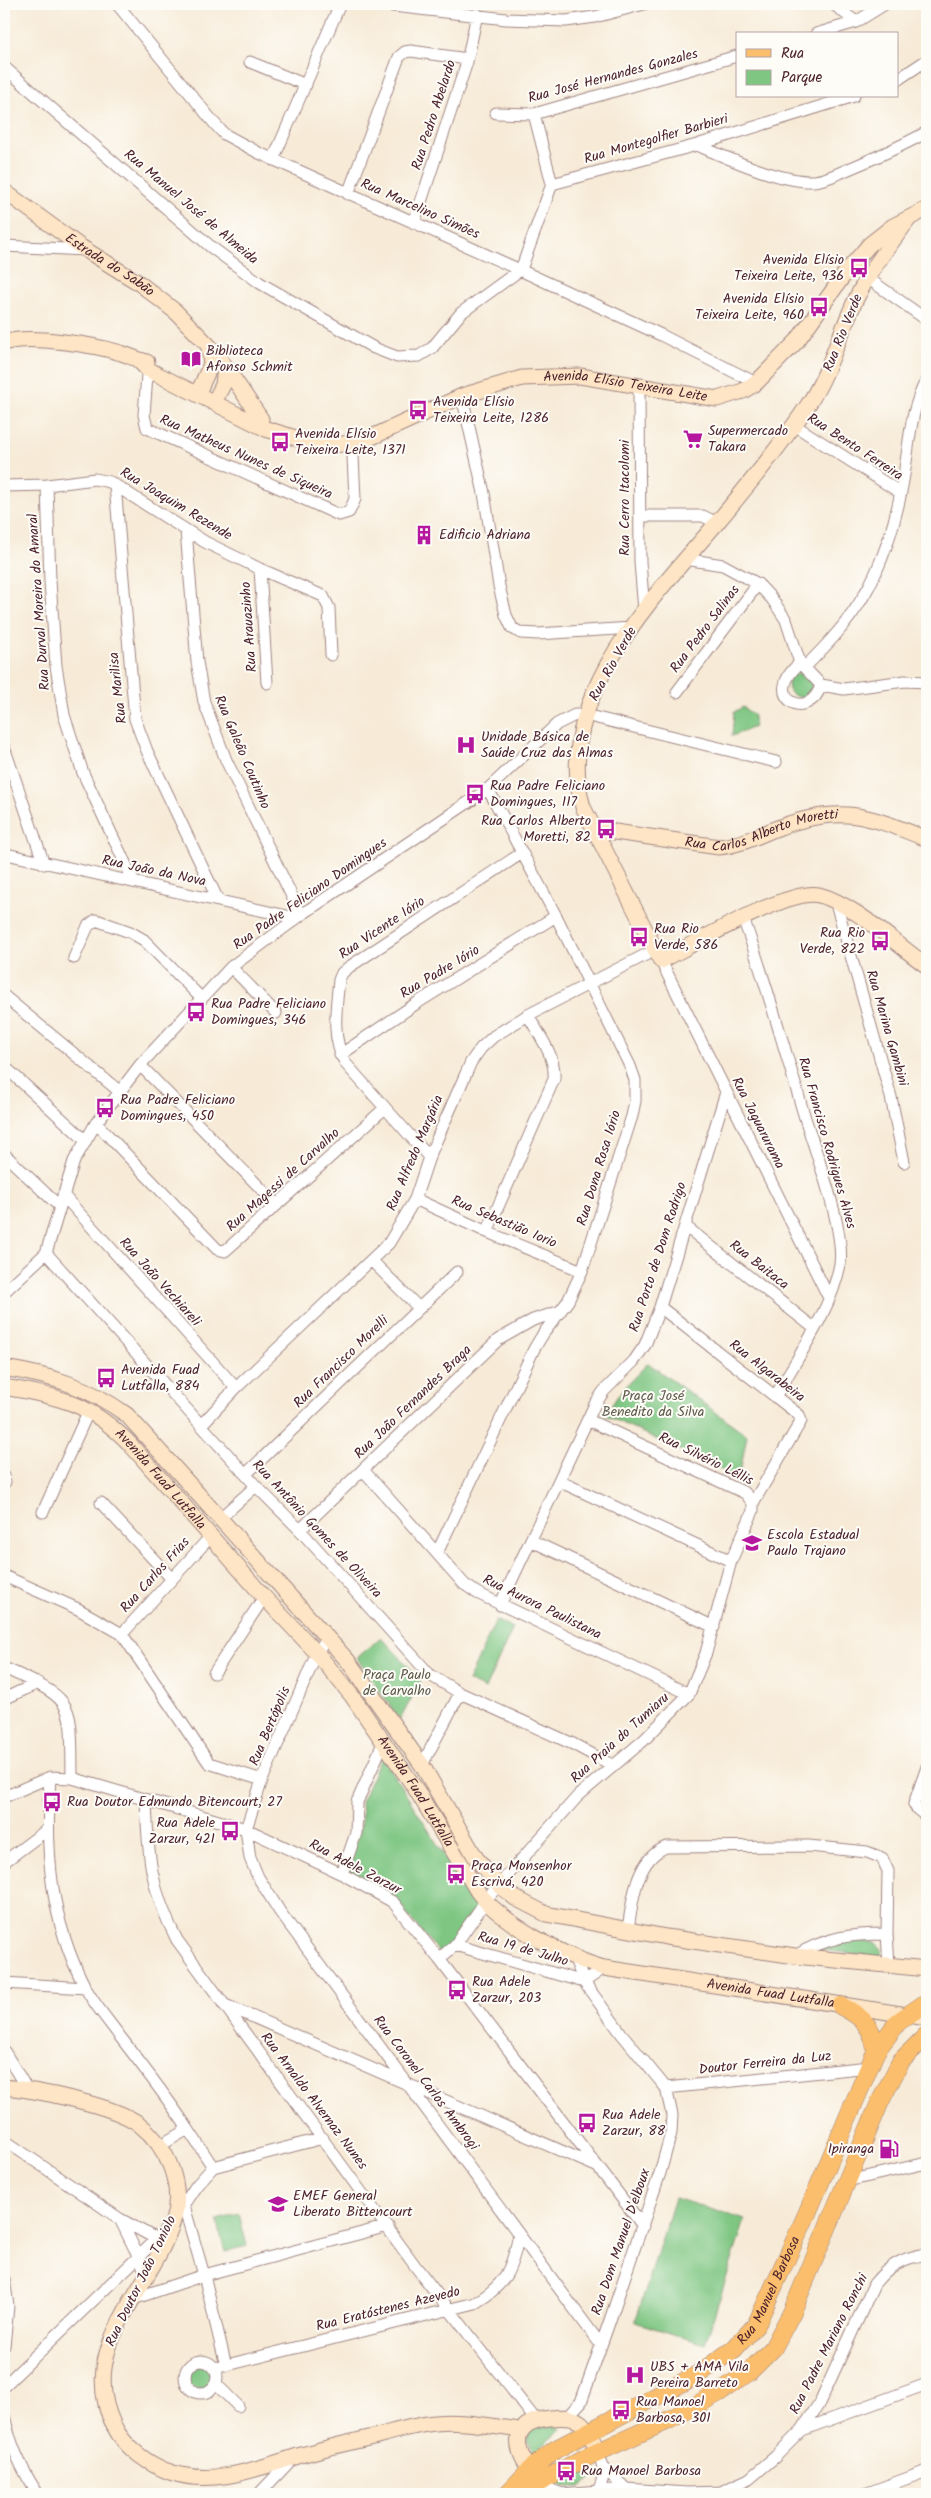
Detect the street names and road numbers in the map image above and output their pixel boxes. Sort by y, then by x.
street label: Rua José Hernandes Gonzales [526,43,700,109]
street label: Rua Pedro Abelardo [406,57,462,173]
street label: Rua Montegolfier Barbieri [581,108,731,170]
street label: Rua Manuel José de Almeida [119,144,263,270]
street label: Rua Marcelino Simões [357,173,483,245]
street label: Estrada do Sabão [60,228,159,302]
street label: Rua Rio Verde [817,290,869,375]
street label: Avenida Elísio Teixeira Leite [543,365,710,408]
street label: Rua Bento Ferreira [803,408,907,486]
street label: Rua Matheus Nunes de Siqueira [156,409,336,505]
street label: Rua Cerro Itacolomi [614,439,636,556]
street label: Rua Joaquim Rezende [116,462,237,547]
street label: Rua Durval Moreira do Amaral [22,512,56,691]
street label: Rua Pedro Salinas [665,580,745,678]
street label: Rua Arauazinho [235,581,263,673]
street label: Rua Rio Verde [583,622,643,705]
street label: Rua Marilisa [103,651,133,725]
street label: Rua Galeão Coutinho [208,692,276,812]
street label: Rua Carlos Alberto Moretti [683,804,839,858]
street label: Rua Padre Feliciano Domingues [228,832,392,956]
street label: Rua João da Nova [100,849,208,893]
street label: Rua Vicente Iório [334,891,430,965]
street label: Rua Padre Iório [396,939,484,1005]
street label: Rua Marina Gambini [860,967,914,1089]
street label: Rua Francisco Rodrigues Alves [792,1055,862,1231]
street label: Rua Jaguarurama [725,1073,791,1173]
street label: Rua Alfredo Margária [381,1092,449,1214]
street label: Rua Dona Rosa Iório [571,1108,627,1228]
street label: Rua Magessi de Carvalho [221,1123,345,1237]
street label: Rua Porto de Dom Rodrigo [623,1179,693,1335]
street label: Rua Sebastião Iorio [448,1190,560,1254]
street label: Rua João Vechiareli [114,1232,207,1332]
street label: Rua Baitaca [724,1235,794,1295]
street label: Rua Francisco Morelli [288,1310,394,1413]
street label: Rua Algarabeira [724,1334,810,1408]
street label: Rua João Fernandes Braga [349,1340,477,1464]
street label: Avenida Fuad Lutfalla [109,1423,211,1535]
street label: Rua Silvério Léllis [655,1426,757,1492]
street label: Rua Antônio Gomes de Oliveira [247,1455,387,1603]
street label: Rua Carlos Frias [115,1532,195,1618]
street label: Rua Aurora Paulistana [479,1569,605,1645]
street label: Rua Bertópolis [243,1683,297,1769]
street label: Rua Praia do Tumiaru [565,1687,675,1789]
street label: Avenida Fuad Lutfalla [371,1731,459,1852]
street label: Rua Adele Zarzur [305,1833,406,1901]
street label: Rua 19 de Julho [475,1926,571,1972]
street label: Avenida Fuad Lutfalla [705,1973,836,2015]
street label: Rua Coronel Carlos Ambrogi [368,2011,485,2156]
street label: Rua Arnaldo Alvernaz Nunes [255,2028,373,2174]
street label: Doutor Ferreira da Luz [698,2045,832,2081]
street label: Rua Dom Manuel D'elboux [586,2165,657,2318]
street label: Rua Doutor João Toniolo [100,2212,182,2350]
street label: Rua Manuel Barbosa [732,2233,806,2350]
street label: Rua Padre Mariano Ronchi [784,2269,874,2418]
street label: Rua Eratóstenes Azevedo [314,2280,462,2338]

